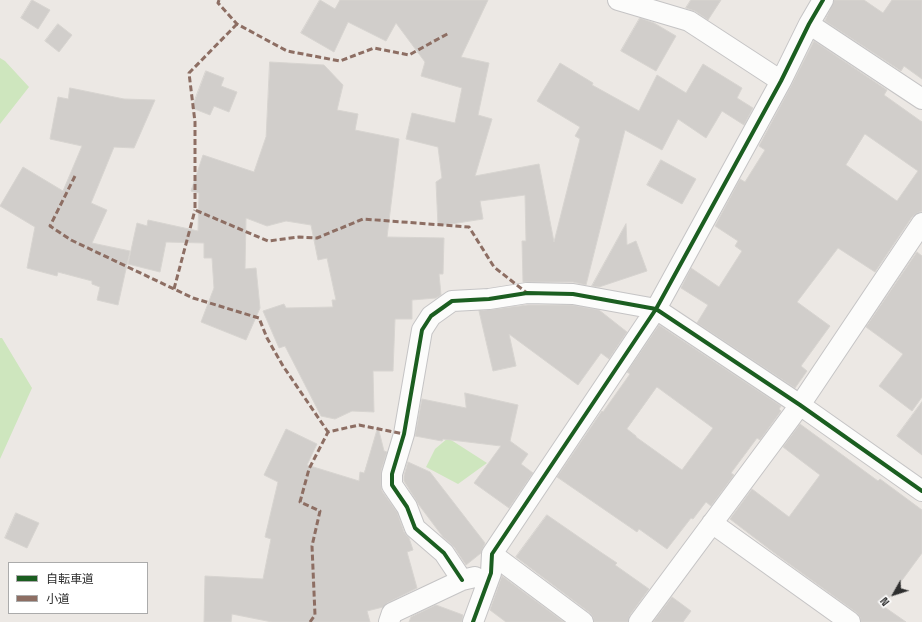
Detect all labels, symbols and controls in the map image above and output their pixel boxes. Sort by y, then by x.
legend [8,562,148,614]
text: 自転車道 [46,571,94,587]
north arrow [874,574,914,614]
text: 小道 [46,591,70,607]
text: N [877,594,892,609]

